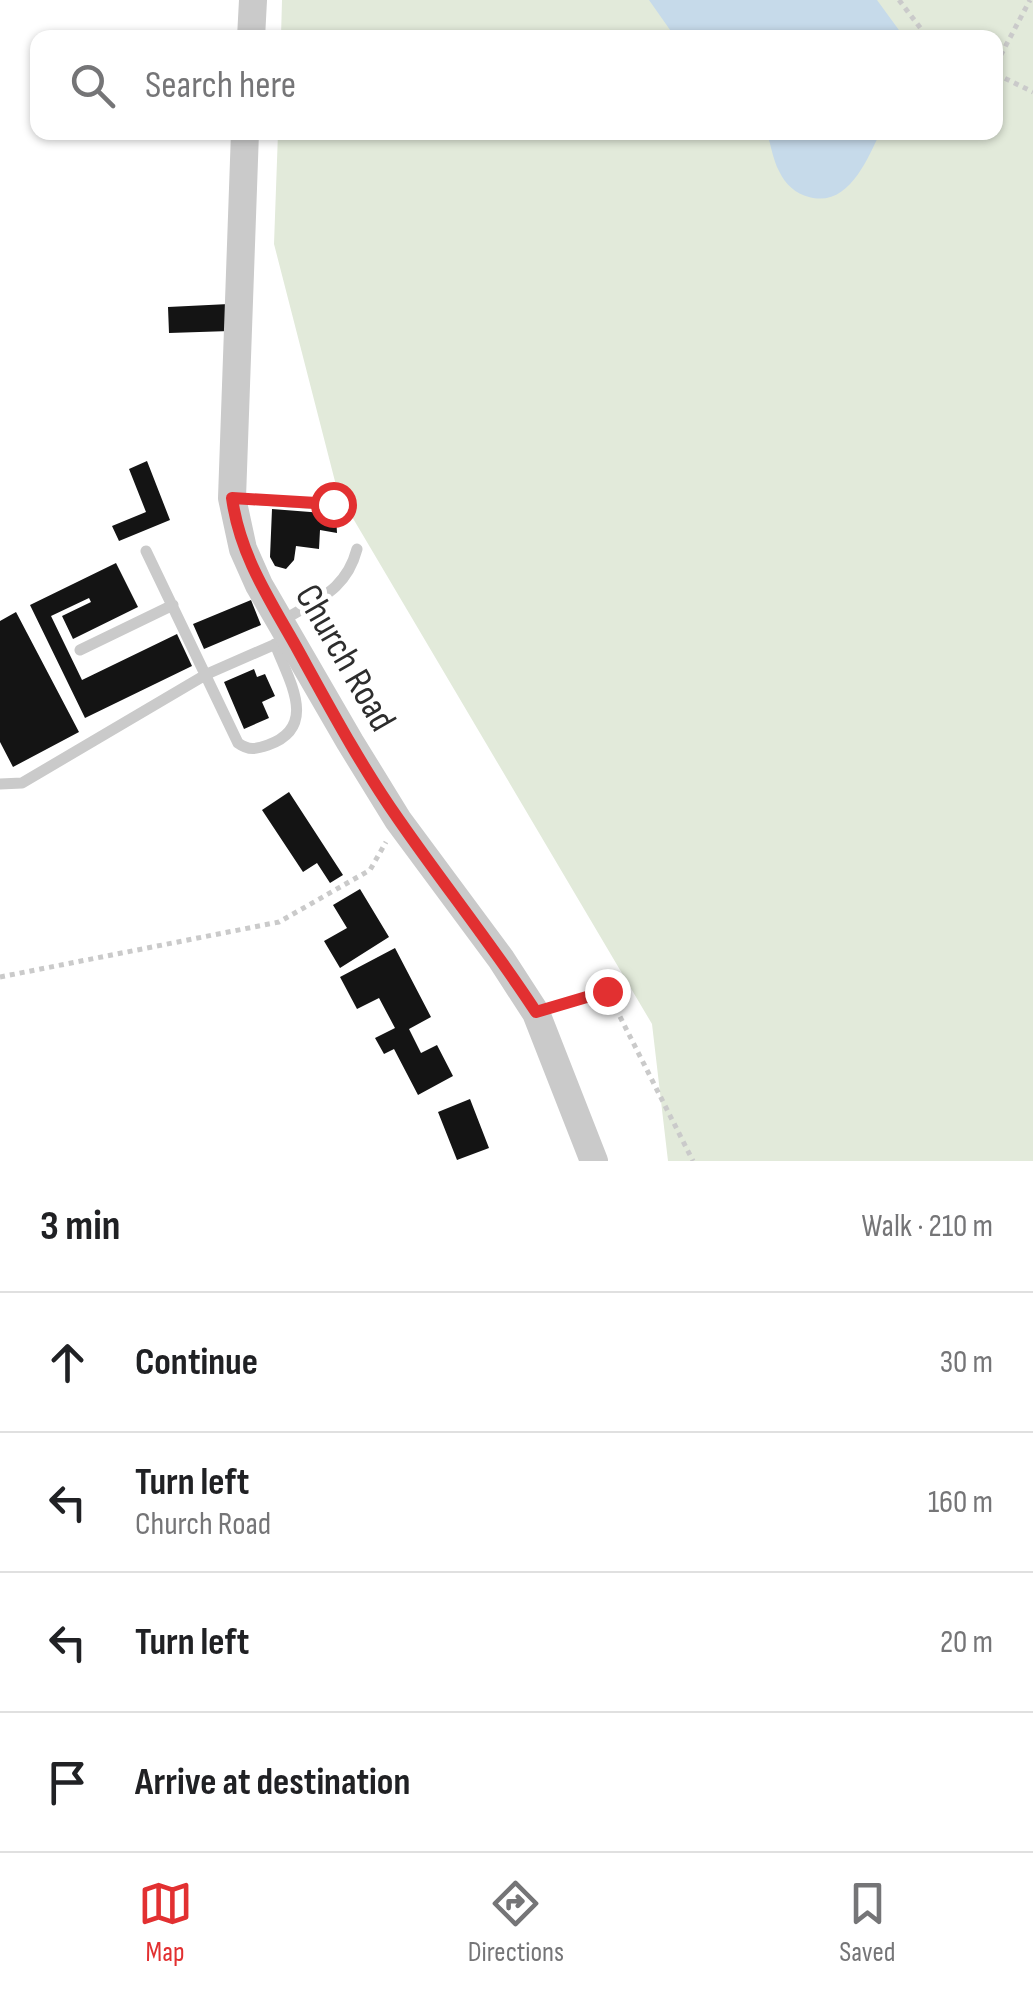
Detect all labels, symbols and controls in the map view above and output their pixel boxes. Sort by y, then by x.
search box [30,30,1003,140]
icon: search [65,58,120,113]
text: Search here [145,63,296,108]
route start [311,482,357,528]
street label: Church Road [285,577,405,739]
route end [585,969,631,1015]
text: 3 min [40,1201,120,1252]
text: Walk · 210 m [862,1207,993,1246]
icon: ahead [40,1335,95,1390]
text: Continue [135,1340,258,1385]
text: 30 m [940,1343,993,1382]
text: Turn left [135,1460,249,1505]
icon: left [40,1475,95,1530]
text: 160 m [928,1483,993,1522]
text: Church Road [135,1505,271,1544]
icon: left [40,1615,95,1670]
text: Turn left [135,1620,249,1665]
text: 20 m [940,1623,993,1662]
icon: arrive [40,1755,95,1810]
text: Arrive at destination [135,1760,410,1805]
tab: Map [138,1876,193,1969]
tab: Directions [468,1876,564,1969]
tab: Saved [839,1876,895,1969]

